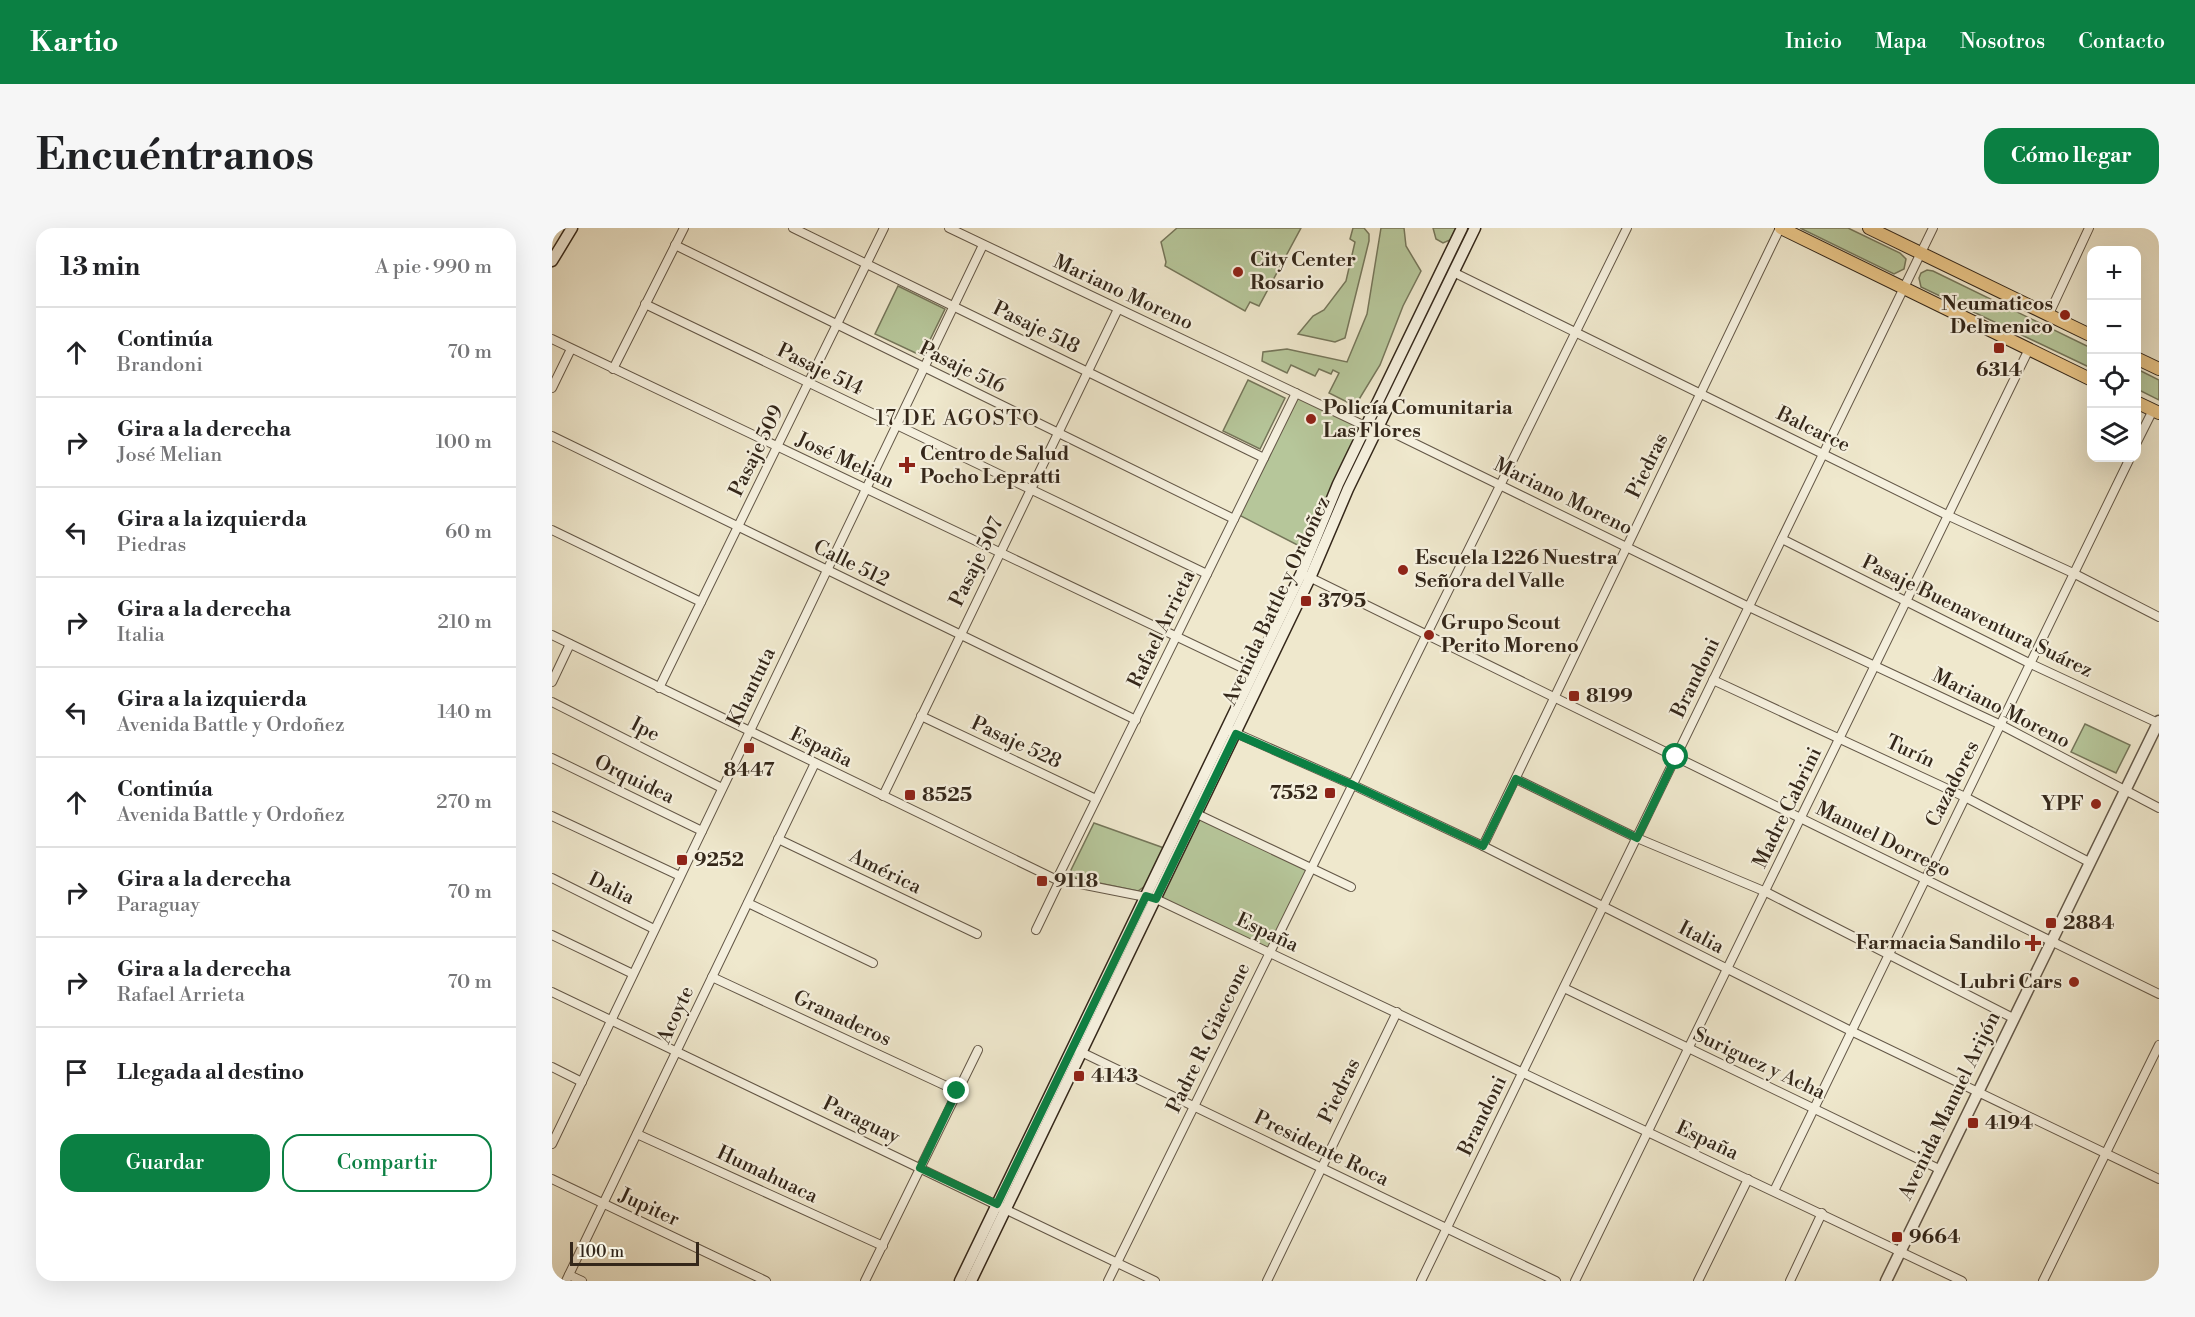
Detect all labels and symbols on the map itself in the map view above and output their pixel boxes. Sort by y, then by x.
place label: City Center Rosario [1250,248,1356,296]
street label: Mariano Moreno [1049,250,1197,336]
marker: City Center Rosario [1231,265,1245,279]
place label: Neumaticos Delmenico [1941,292,2053,340]
street label: Pasaje 518 [988,296,1084,360]
marker: Neumaticos Delmenico [2058,308,2072,322]
street label: Pasaje 516 [915,336,1009,400]
street label: Pasaje 514 [773,338,867,402]
marker: 6314 [1992,341,2006,355]
place label: 6314 [1976,358,2022,383]
place label: Policía Comunitaria Las Flores [1323,396,1513,444]
street label: Pasaje 509 [724,401,790,501]
street label: Balcarce [1771,401,1854,459]
district label: 17 DE AGOSTO [876,406,1040,432]
marker: Policía Comunitaria Las Flores [1304,412,1318,426]
street label: José Melian [791,427,898,495]
street label: Piedras [1622,429,1674,503]
place label: Centro de Salud Pocho Lepratti [920,442,1070,490]
street label: Mariano Moreno [1489,453,1637,541]
marker: Centro de Salud Pocho Lepratti [898,456,916,474]
street label: Avenida Battle y Ordoñez [1217,493,1336,710]
street label: Pasaje 507 [945,513,1009,611]
street label: Calle 512 [809,535,893,593]
place label: Escuela 1226 Nuestra Señora del Valle [1415,546,1618,594]
street label: Pasaje Buenaventura Suárez [1857,550,2097,684]
marker: Escuela 1226 Nuestra Señora del Valle [1396,563,1410,577]
street label: Rafael Arrieta [1123,565,1202,692]
place label: 3795 [1318,589,1366,614]
marker: 3795 [1299,594,1313,608]
place label: Grupo Scout Perito Moreno [1441,611,1579,659]
marker: Grupo Scout Perito Moreno [1422,628,1436,642]
street label: Brandoni [1666,634,1726,723]
street label: Khantuta [722,643,782,730]
street label: Mariano Moreno [1928,663,2074,755]
place label: 8199 [1586,684,1633,709]
marker: 8199 [1567,689,1581,703]
street label: Pasaje 528 [967,711,1065,775]
street label: Ipe [626,712,664,748]
street label: España [786,722,857,774]
street label: Turín [1881,730,1939,774]
street label: Cazadores [1921,737,1985,831]
marker: 8447 [742,741,756,755]
route start [1662,743,1688,769]
street label: Madre Cabrini [1748,743,1828,872]
street label: Orquidea [590,750,679,810]
place label: 8447 [723,758,775,783]
place label: 7552 [1269,781,1318,806]
place label: 8525 [922,783,972,808]
marker: 7552 [1323,786,1337,800]
marker: 8525 [903,788,917,802]
place label: YPF [2041,792,2084,817]
street label: Manuel Dorrego [1811,796,1955,884]
marker: YPF [2089,797,2103,811]
street label: América [844,843,926,901]
place label: 9252 [694,848,744,873]
marker: 9252 [675,853,689,867]
street label: Dalia [584,867,639,911]
place label: 9118 [1054,869,1098,894]
marker: 9118 [1035,874,1049,888]
street label: España [1232,908,1303,959]
place label: 2884 [2063,911,2115,936]
street label: Italia [1674,916,1729,960]
marker: 2884 [2044,916,2058,930]
place label: Farmacia Sandilo [1856,931,2021,956]
marker: Farmacia Sandilo [2026,936,2040,950]
street label: Padre R. Giaccone [1162,959,1256,1117]
place label: Lubri Cars [1960,970,2062,995]
marker: Lubri Cars [2067,975,2081,989]
street label: Acoyte [651,982,700,1049]
street label: Granaderos [789,985,895,1053]
street label: Avenida Manuel Arijón [1893,1008,2007,1205]
street label: Suriguez y Acha [1689,1022,1830,1106]
street label: Piedras [1314,1054,1366,1128]
place label: 4143 [1091,1064,1138,1089]
marker: 4143 [1072,1069,1086,1083]
street label: Brandoni [1453,1072,1513,1161]
route end [943,1077,969,1103]
street label: Paraguay [818,1092,904,1151]
street label: Presidente Roca [1249,1105,1393,1193]
place label: 4194 [1985,1111,2033,1136]
street label: España [1672,1116,1743,1167]
marker: 4194 [1966,1116,1980,1130]
street label: Humahuaca [712,1141,822,1210]
street label: Jupiter [614,1183,683,1233]
place label: 9664 [1909,1225,1961,1250]
marker: 9664 [1890,1230,1904,1244]
scale bar [570,1239,699,1266]

